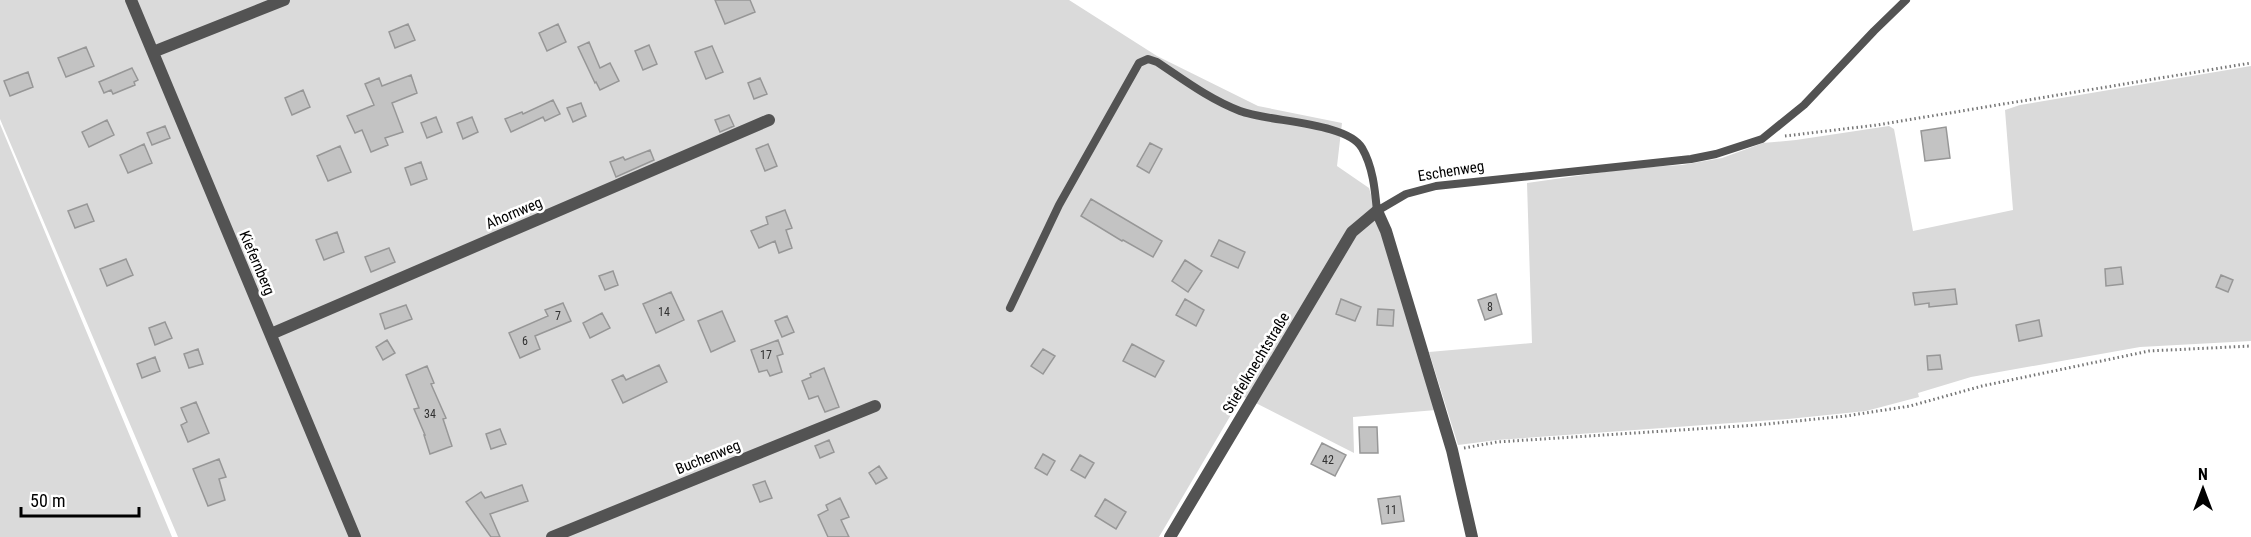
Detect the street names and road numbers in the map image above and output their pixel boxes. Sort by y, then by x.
street label: Eschenweg [1417,157,1485,185]
street label: Ahornweg [483,193,545,233]
street label: Kiefernberg [235,228,279,298]
street label: Stiefelknechtstraße [1219,309,1293,417]
street label: Buchenweg [673,436,743,478]

